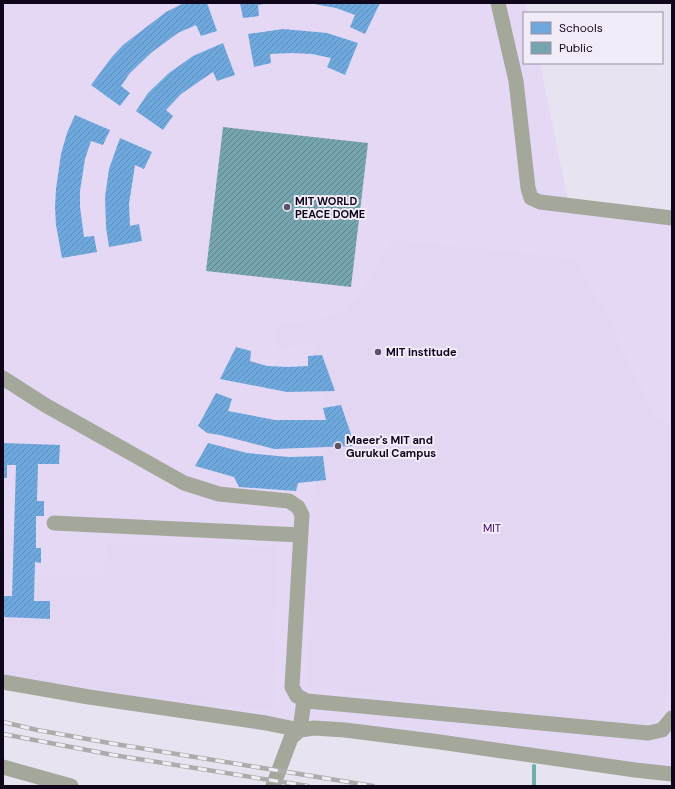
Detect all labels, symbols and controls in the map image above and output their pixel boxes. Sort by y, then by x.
legend [523,12,663,64]
text: Schools [559,20,603,36]
text: Public [559,40,593,56]
place label: MIT WORLD PEACE DOME [295,194,365,221]
marker: MIT WORLD PEACE DOME [282,202,292,212]
place label: MIT institude [386,345,457,359]
marker: MIT institude [373,347,383,357]
place label: Maeer's MIT and Gurukul Campus [346,433,436,460]
marker: Maeer's MIT and Gurukul Campus [333,441,343,451]
park label: MIT [483,521,501,535]

